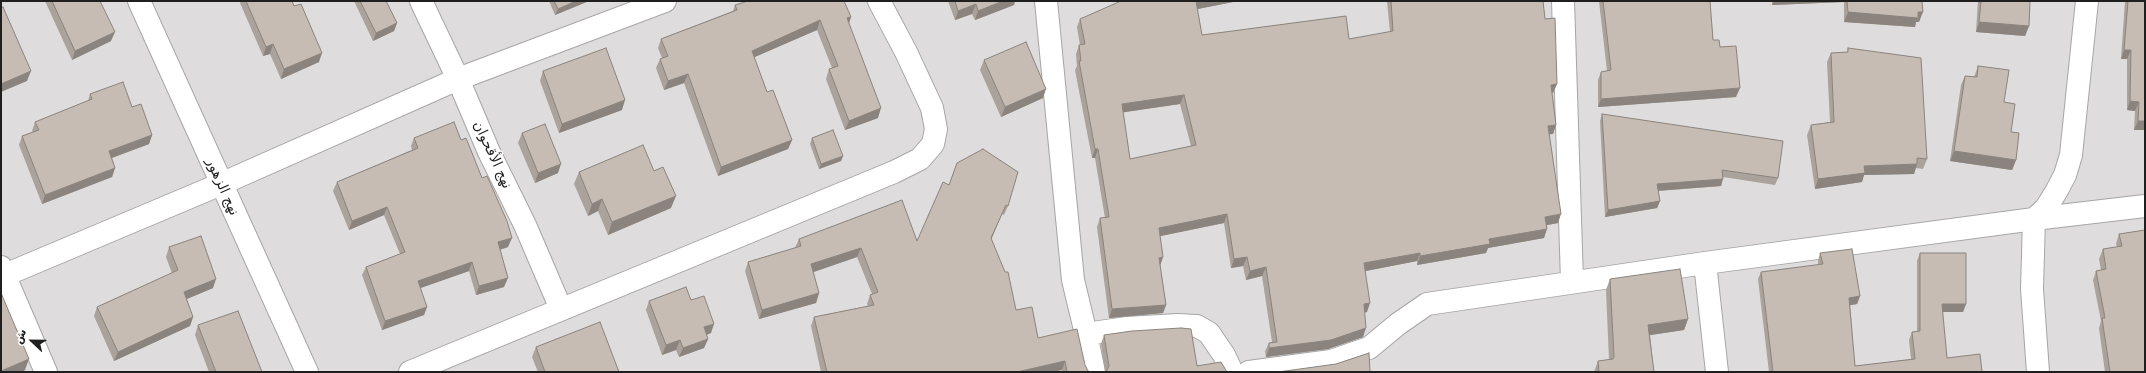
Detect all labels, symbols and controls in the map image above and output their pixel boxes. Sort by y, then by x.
street label: نهج الأقحوان [469,118,515,192]
street label: نهج الزهور [202,156,242,218]
north arrow [12,321,52,361]
text: ش [12,327,29,346]

